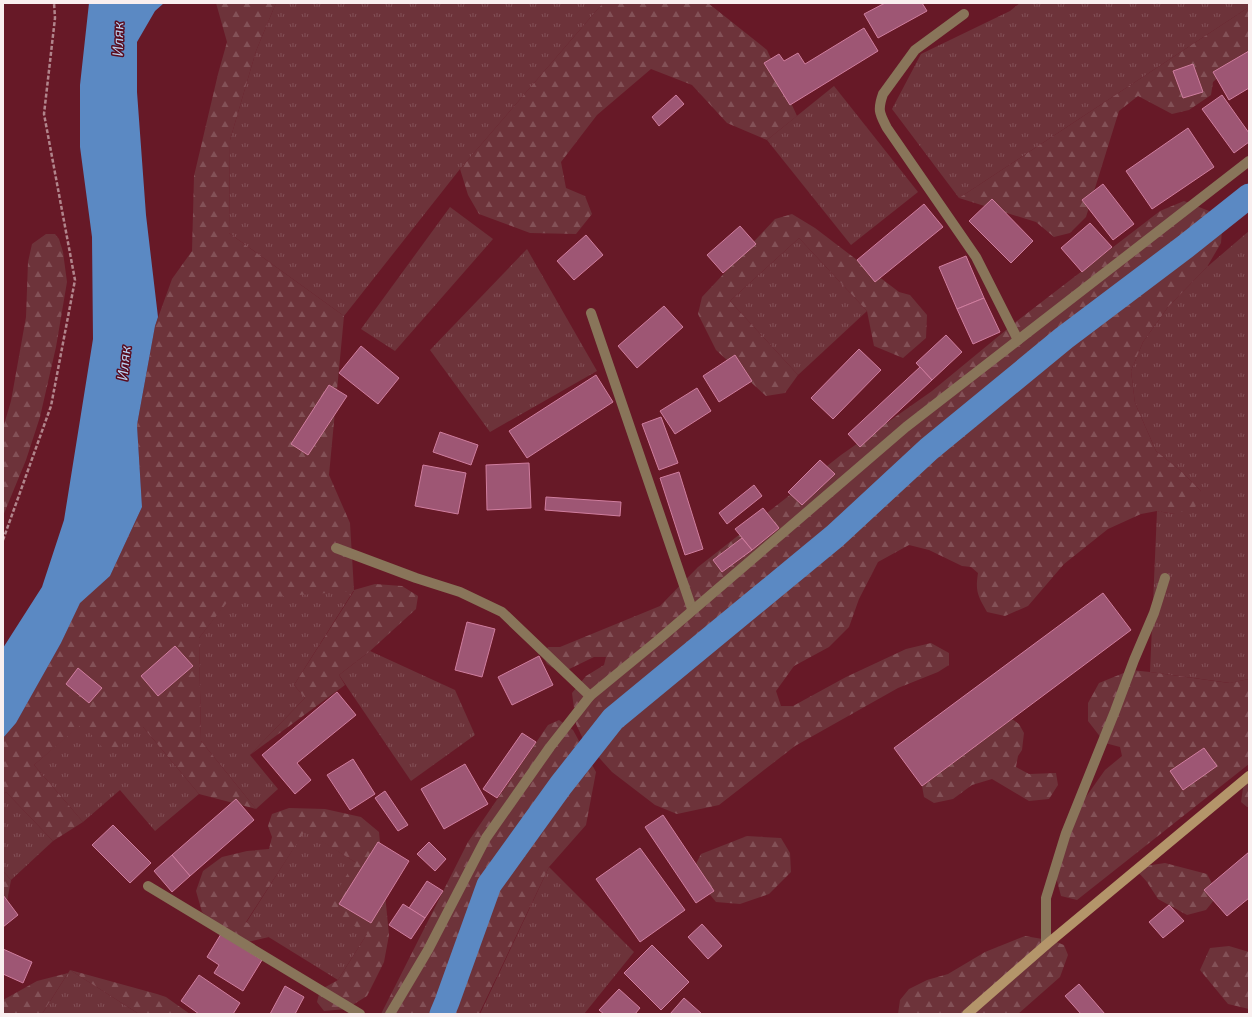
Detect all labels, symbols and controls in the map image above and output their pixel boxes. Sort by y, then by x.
water label: Иляк [108,21,126,57]
water label: Иляк [112,345,134,381]

